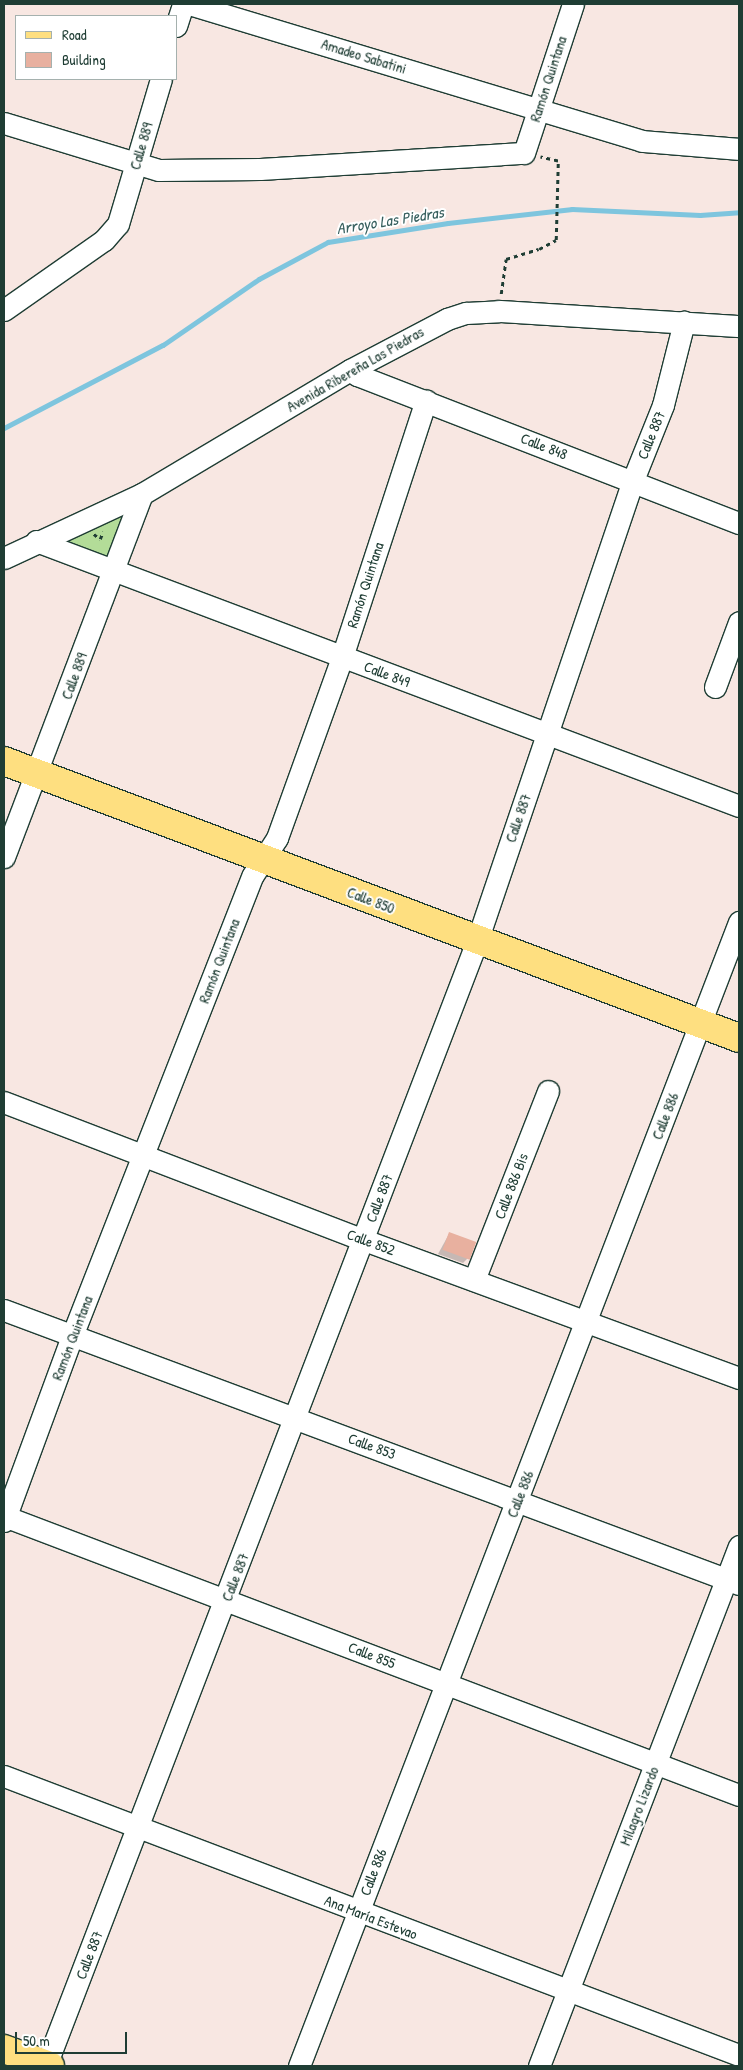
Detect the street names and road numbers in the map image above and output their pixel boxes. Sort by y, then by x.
street label: Amadeo Sabatini [319,34,409,78]
street label: Ramón Quintana [526,34,570,124]
street label: Calle 889 [126,120,156,172]
street label: Avenida Ribereña Las Piedras [283,322,427,416]
street label: Calle 887 [633,408,669,462]
street label: Calle 848 [518,429,570,463]
street label: Ramón Quintana [343,540,387,630]
street label: Calle 889 [57,650,91,702]
street label: Calle 849 [362,657,412,691]
street label: Calle 887 [501,791,535,845]
street label: Calle 850 [345,883,397,917]
street label: Ramón Quintana [195,916,243,1006]
street label: Calle 886 [648,1090,682,1142]
street label: Calle 886 Bis [490,1150,532,1222]
street label: Calle 887 [362,1171,396,1225]
street label: Calle 852 [345,1225,397,1259]
street label: Ramón Quintana [48,1293,96,1383]
street label: Calle 853 [346,1429,398,1463]
street label: Calle 886 [503,1468,537,1520]
street label: Calle 887 [218,1550,252,1604]
street label: Calle 855 [346,1638,398,1672]
street label: Milagro Lizardo [616,1764,662,1848]
street label: Calle 886 [356,1846,390,1898]
street label: Ana María Estevao [322,1891,420,1943]
street label: Calle 887 [72,1928,106,1982]

